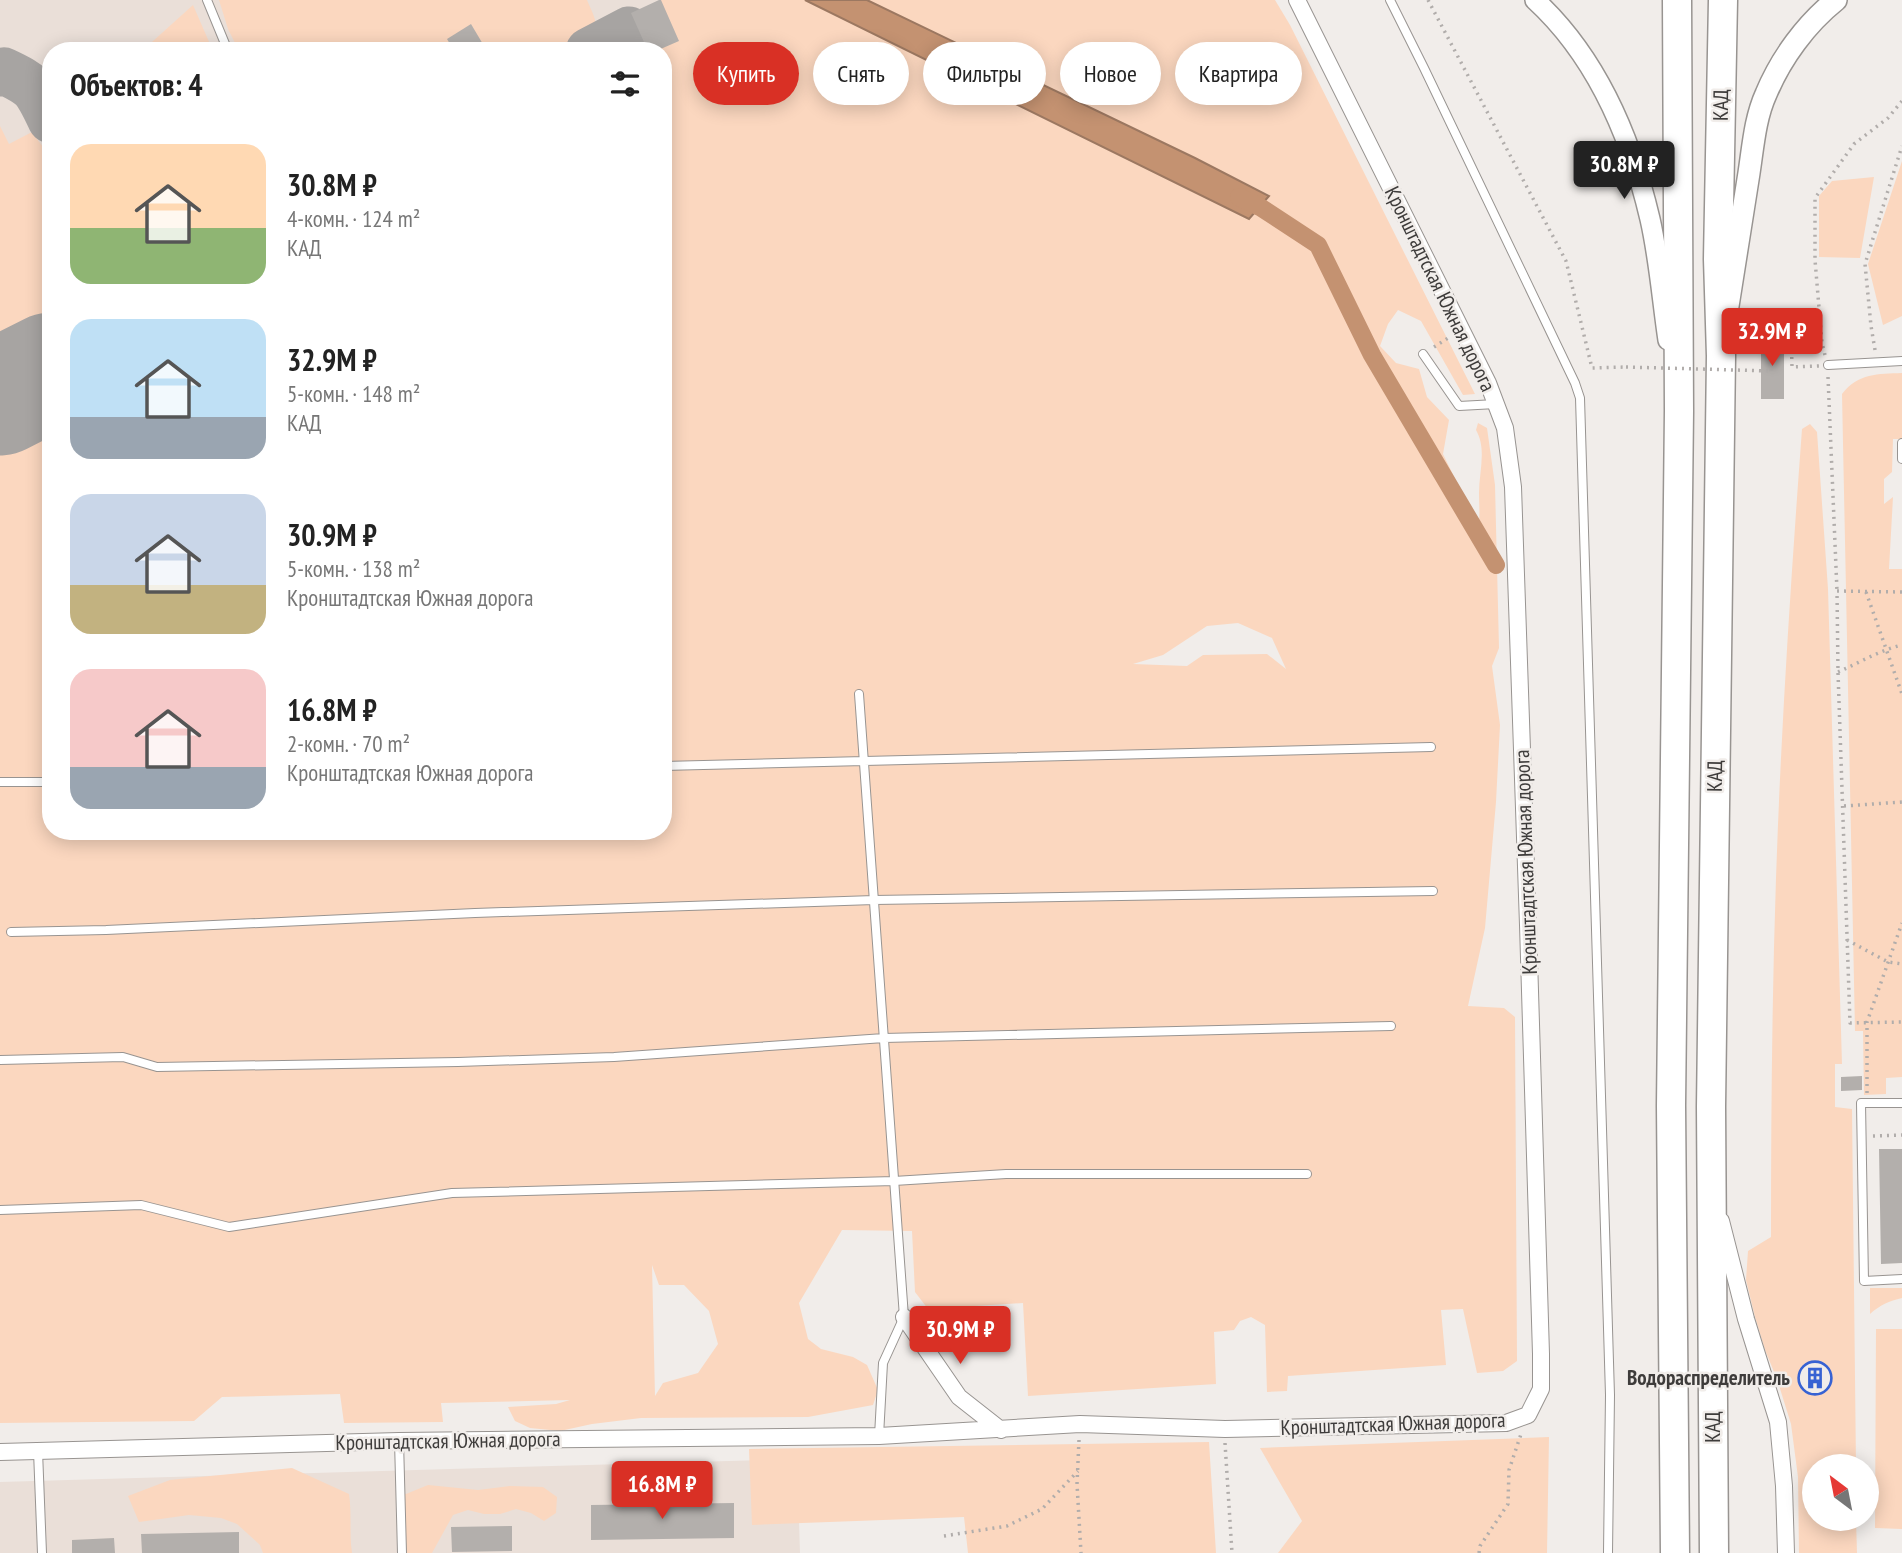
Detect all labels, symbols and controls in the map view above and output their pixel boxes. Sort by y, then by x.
chip: Купить [693,42,799,105]
chip: Снять [813,42,909,105]
chip: Фильтры [923,42,1046,105]
chip: Новое [1060,42,1161,105]
chip: Квартира [1175,42,1302,105]
text: Объектов: 4 [70,65,203,104]
icon: filters [606,65,644,103]
street label: КАД [1707,89,1734,121]
pin: 30.8M ₽ [1559,142,1689,201]
text: 30.8M ₽ [1590,149,1658,178]
text: 30.8M ₽ [287,165,377,204]
icon: home [126,172,210,256]
street label: Кронштадтская Южная дорога [1379,182,1502,396]
text: 4-комн. · 124 m² [287,204,420,233]
text: КАД [287,233,322,262]
pin: 32.9M ₽ [1707,308,1837,368]
text: 32.9M ₽ [1738,316,1806,345]
text: 32.9M ₽ [287,340,377,379]
icon: home [126,347,210,431]
text: 5-комн. · 148 m² [287,379,420,408]
text: КАД [287,408,322,437]
text: 30.9M ₽ [287,515,377,554]
icon: home [126,522,210,606]
text: 5-комн. · 138 m² [287,554,420,583]
text: Кронштадтская Южная дорога [287,583,534,612]
text: 16.8M ₽ [287,690,377,729]
icon: home [126,697,210,781]
text: 2-комн. · 70 m² [287,729,410,758]
street label: Кронштадтская Южная дорога [1508,749,1543,975]
text: Кронштадтская Южная дорога [287,758,534,787]
street label: КАД [1701,760,1728,792]
pin: 30.9M ₽ [895,1306,1025,1366]
text: 30.9M ₽ [926,1314,994,1343]
building icon: Водораспределитель [1796,1359,1834,1397]
place label: Водораспределитель [1627,1364,1790,1391]
street label: Кронштадтская Южная дорога [1280,1406,1506,1441]
street label: КАД [1699,1411,1726,1443]
street label: Кронштадтская Южная дорога [335,1425,561,1456]
north arrow [1802,1454,1880,1531]
map controls [1802,1454,1879,1531]
pin: 16.8M ₽ [597,1462,727,1521]
text: 16.8M ₽ [628,1469,696,1498]

